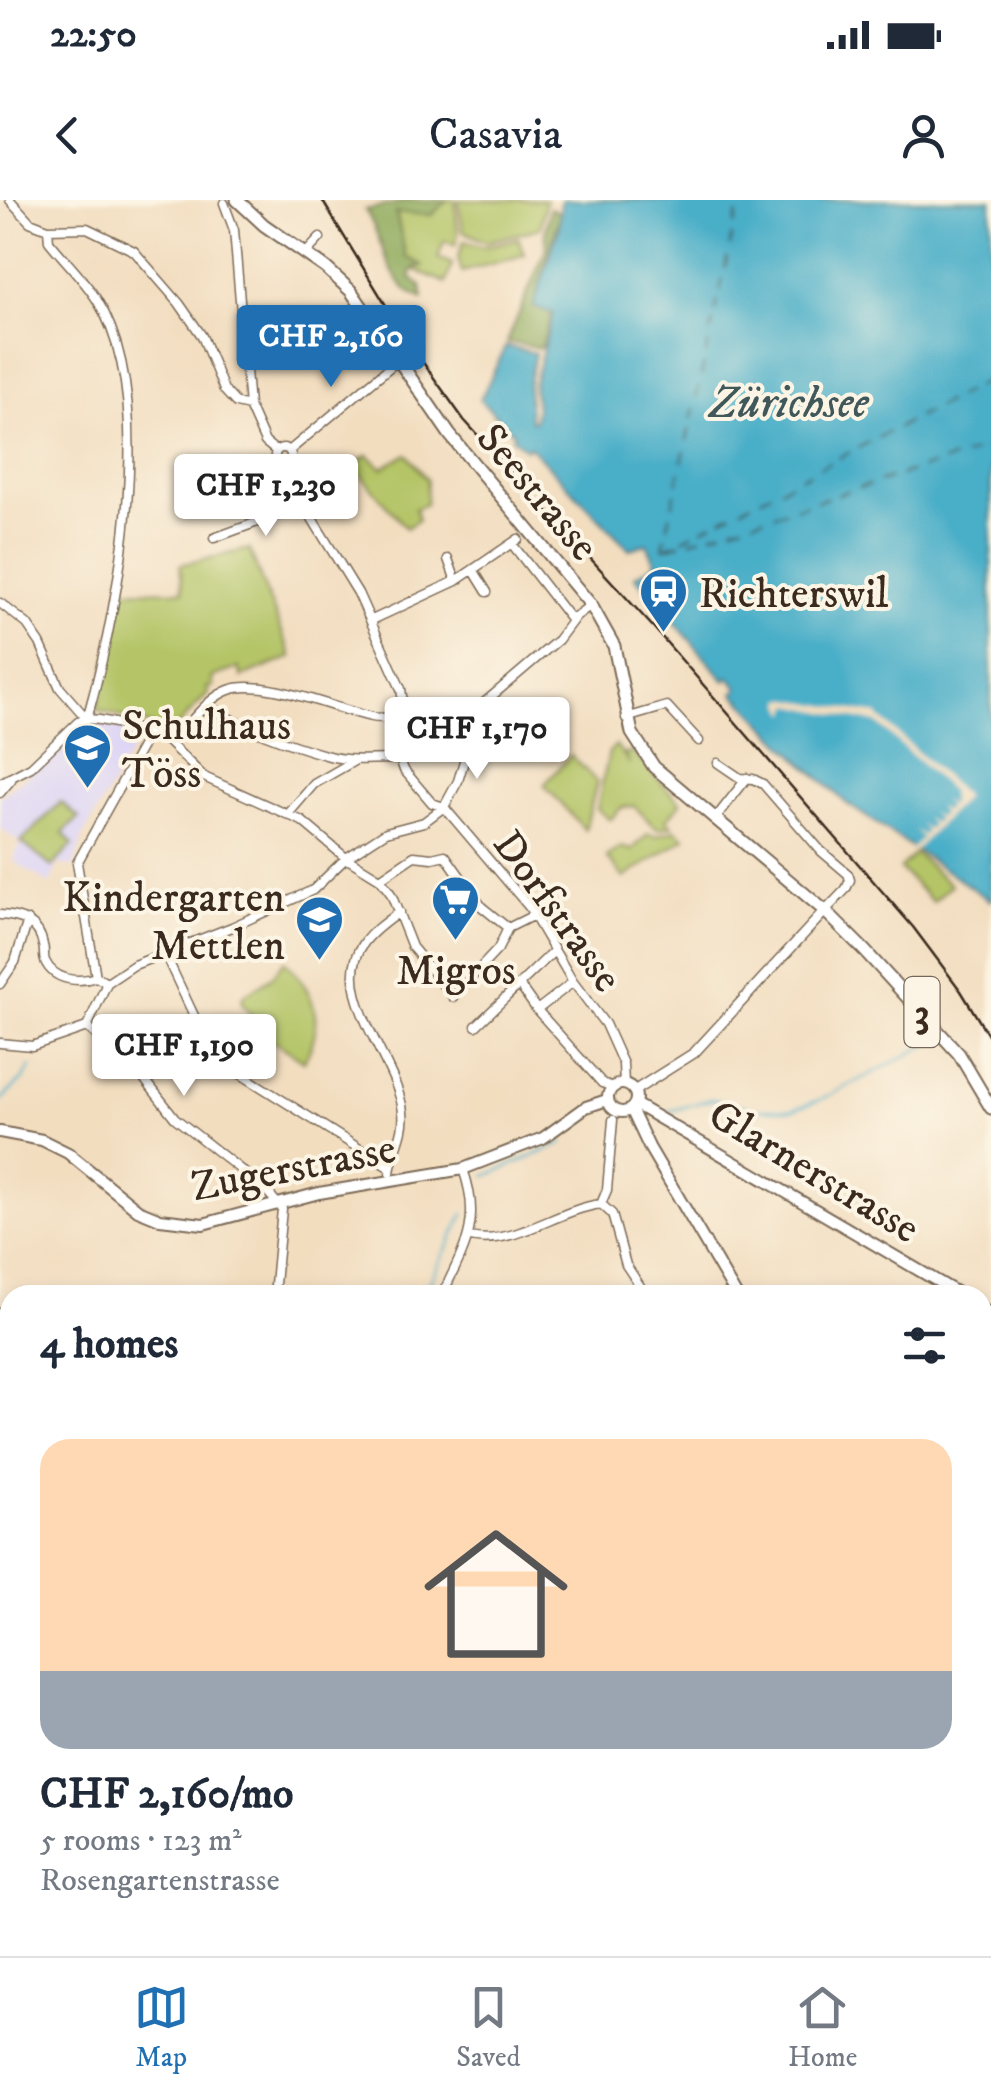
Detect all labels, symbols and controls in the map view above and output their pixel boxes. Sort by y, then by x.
text: 22:50 [50,11,137,59]
text: Casavia [429,107,562,163]
icon: back [40,108,95,163]
icon: person [896,108,951,163]
pin: CHF 2,160 [217,305,445,390]
text: CHF 2,160 [259,317,403,357]
water label: Zürichsee [707,376,870,432]
street label: Seestrasse [464,414,609,572]
pin: CHF 1,230 [152,454,380,539]
text: CHF 1,230 [196,466,336,506]
station icon: Richterswil [638,566,690,634]
place label: Richterswil [699,569,889,621]
pin: CHF 1,170 [363,697,591,782]
place label: Schulhaus Töss [122,701,291,801]
text: CHF 1,170 [407,709,547,749]
school or university icon: Schulhaus Töss [61,722,113,790]
street label: Dorfstrasse [481,821,633,1003]
place label: Kindergarten Mettlen [62,873,285,973]
supermarket icon: Migros [430,874,482,942]
school or university icon: Kindergarten Mettlen [294,894,346,962]
place label: Migros [396,946,516,998]
road number: 3 [904,977,940,1047]
pin: CHF 1,190 [70,1014,298,1099]
text: CHF 1,190 [114,1026,254,1066]
street label: Glarnerstrasse [699,1089,928,1256]
street label: Zugerstrasse [187,1124,400,1214]
icon: filters [897,1318,952,1373]
text: 4 homes [40,1319,178,1371]
icon: home [406,1504,586,1684]
text: CHF 2,160/mo [40,1769,293,1821]
text: 5 rooms · 123 m² [40,1821,242,1861]
text: Rosengartenstrasse [40,1861,280,1901]
tab: Map [134,1980,189,2075]
tab: Saved [456,1980,521,2075]
tab: Home [788,1980,857,2075]

